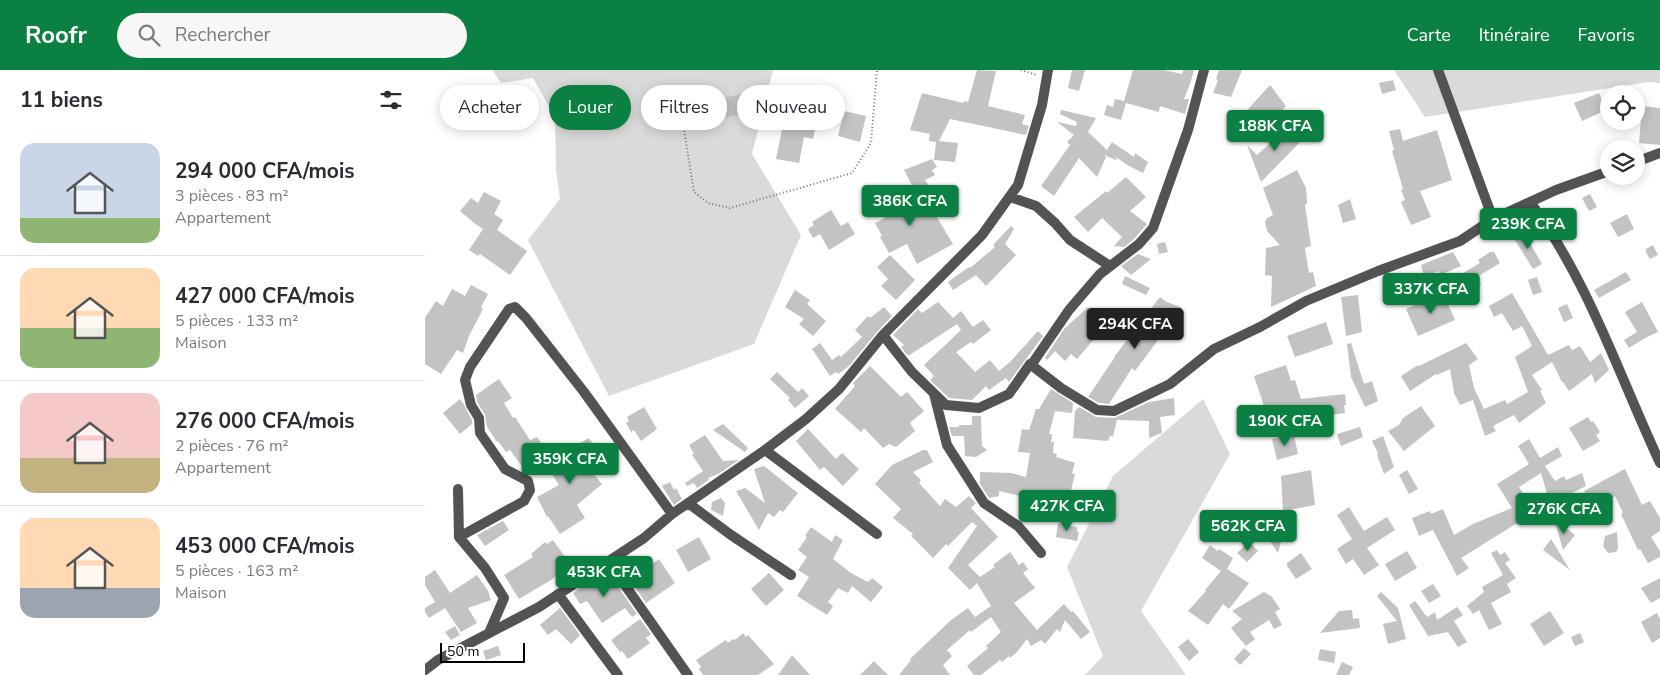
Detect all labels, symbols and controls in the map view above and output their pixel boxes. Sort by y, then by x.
search box [117,13,467,58]
text: Roofr [25,19,87,51]
icon: search [135,21,163,49]
text: Rechercher [175,22,270,48]
text: Carte [1407,23,1451,47]
text: Itinéraire [1479,23,1550,47]
text: Favoris [1578,23,1635,47]
chip: Acheter [440,85,539,130]
chip: Louer [549,85,631,130]
chip: Filtres [641,85,727,130]
chip: Nouveau [737,85,845,130]
map controls [1600,85,1645,185]
button: locate [1600,85,1645,130]
text: 11 biens [20,86,103,114]
icon: filters [377,86,405,114]
pin: 188K CFA [1223,109,1327,152]
text: 188K CFA [1238,115,1312,137]
button: layers [1600,140,1645,185]
text: 294 000 CFA/mois [175,157,355,185]
icon: home [60,163,120,223]
pin: 386K CFA [858,184,962,227]
text: 3 pièces · 83 m² [175,185,289,207]
text: 386K CFA [873,190,947,212]
text: Appartement [175,207,271,229]
pin: 239K CFA [1476,208,1580,250]
text: 239K CFA [1491,213,1565,235]
pin: 337K CFA [1379,272,1483,315]
text: 337K CFA [1394,278,1468,300]
text: 427 000 CFA/mois [175,282,355,310]
icon: home [60,288,120,348]
pin: 294K CFA [1083,308,1187,350]
text: 5 pièces · 133 m² [175,310,298,332]
text: 294K CFA [1098,313,1172,335]
text: Maison [175,332,227,354]
pin: 190K CFA [1233,404,1337,447]
text: 276 000 CFA/mois [175,407,355,435]
text: 190K CFA [1248,410,1322,432]
icon: home [60,413,120,473]
text: 2 pièces · 76 m² [175,435,289,457]
pin: 359K CFA [518,442,622,485]
text: 359K CFA [533,448,607,470]
text: Appartement [175,457,271,479]
pin: 427K CFA [1015,490,1119,532]
pin: 276K CFA [1512,492,1616,535]
text: 427K CFA [1030,495,1104,517]
text: 276K CFA [1527,498,1601,520]
pin: 562K CFA [1196,510,1300,552]
text: 562K CFA [1211,515,1285,537]
text: 453 000 CFA/mois [175,532,355,560]
icon: home [60,538,120,598]
pin: 453K CFA [552,556,656,598]
text: 5 pièces · 163 m² [175,560,298,582]
text: 453K CFA [567,561,641,583]
text: Maison [175,582,227,604]
scale bar [440,640,525,663]
text: 50 m [447,642,479,661]

